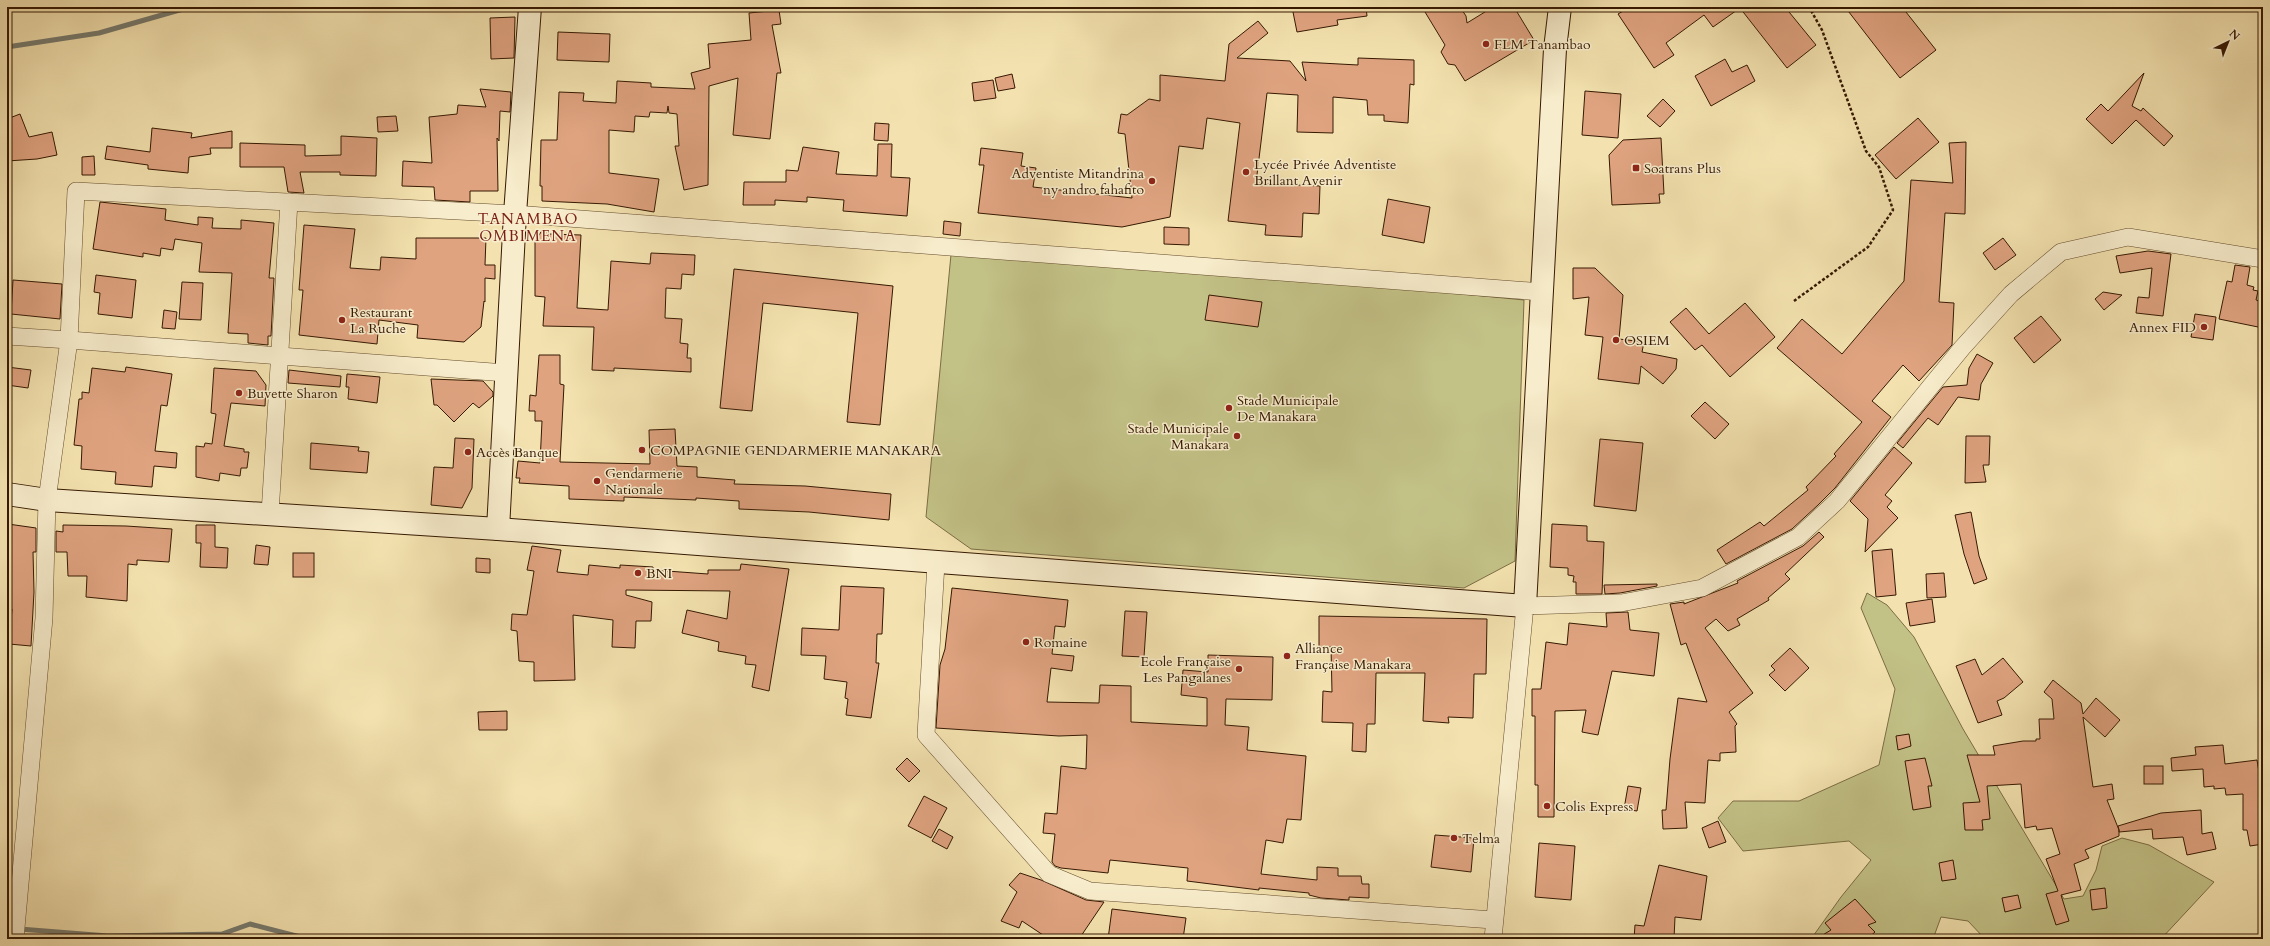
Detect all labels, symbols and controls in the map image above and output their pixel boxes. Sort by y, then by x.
north arrow [2208,22,2248,62]
text: N [2226,26,2243,44]
place label: FLM Tanambao [1494,35,1591,54]
marker: FLM Tanambao [1481,39,1491,49]
place label: Lycée Privée Adventiste Brillant Avenir [1254,155,1396,190]
place label: Soatrans Plus [1644,159,1721,178]
marker: Soatrans Plus [1631,163,1641,173]
place label: Adventiste Mitandrina ny andro fahafito [1012,164,1144,199]
marker: Lycée Privée Adventiste Brillant Avenir [1241,167,1251,177]
marker: Adventiste Mitandrina ny andro fahafito [1147,176,1157,186]
district label: TANAMBAO OMBIMENA [477,209,579,246]
place label: Restaurant La Ruche [350,303,413,338]
marker: Restaurant La Ruche [337,315,347,325]
place label: Annex FID [2129,318,2196,337]
marker: Annex FID [2199,322,2209,332]
place label: OSIEM [1624,331,1670,350]
marker: OSIEM [1611,335,1621,345]
place label: Buvette Sharon [247,384,338,403]
marker: Buvette Sharon [234,388,244,398]
place label: Stade Municipale De Manakara [1237,391,1339,426]
marker: Stade Municipale De Manakara [1224,403,1234,413]
place label: Stade Municipale Manakara [1127,419,1229,454]
marker: Stade Municipale Manakara [1232,431,1242,441]
place label: COMPAGNIE GENDARMERIE MANAKARA [650,441,941,460]
place label: Accès Banque [476,443,559,462]
marker: COMPAGNIE GENDARMERIE MANAKARA [637,445,647,455]
marker: Accès Banque [463,447,473,457]
place label: Gendarmerie Nationale [605,464,683,499]
marker: Gendarmerie Nationale [592,476,602,486]
place label: BNI [646,564,672,583]
marker: BNI [633,568,643,578]
place label: Romaine [1034,633,1087,652]
marker: Romaine [1021,637,1031,647]
place label: Alliance Française Manakara [1295,639,1411,674]
marker: Alliance Française Manakara [1282,651,1292,661]
place label: Ecole Française Les Pangalanes [1140,652,1231,687]
marker: Ecole Française Les Pangalanes [1234,664,1244,674]
place label: Colis Express [1555,797,1633,816]
marker: Colis Express [1542,801,1552,811]
place label: Telma [1462,829,1500,848]
marker: Telma [1449,833,1459,843]

